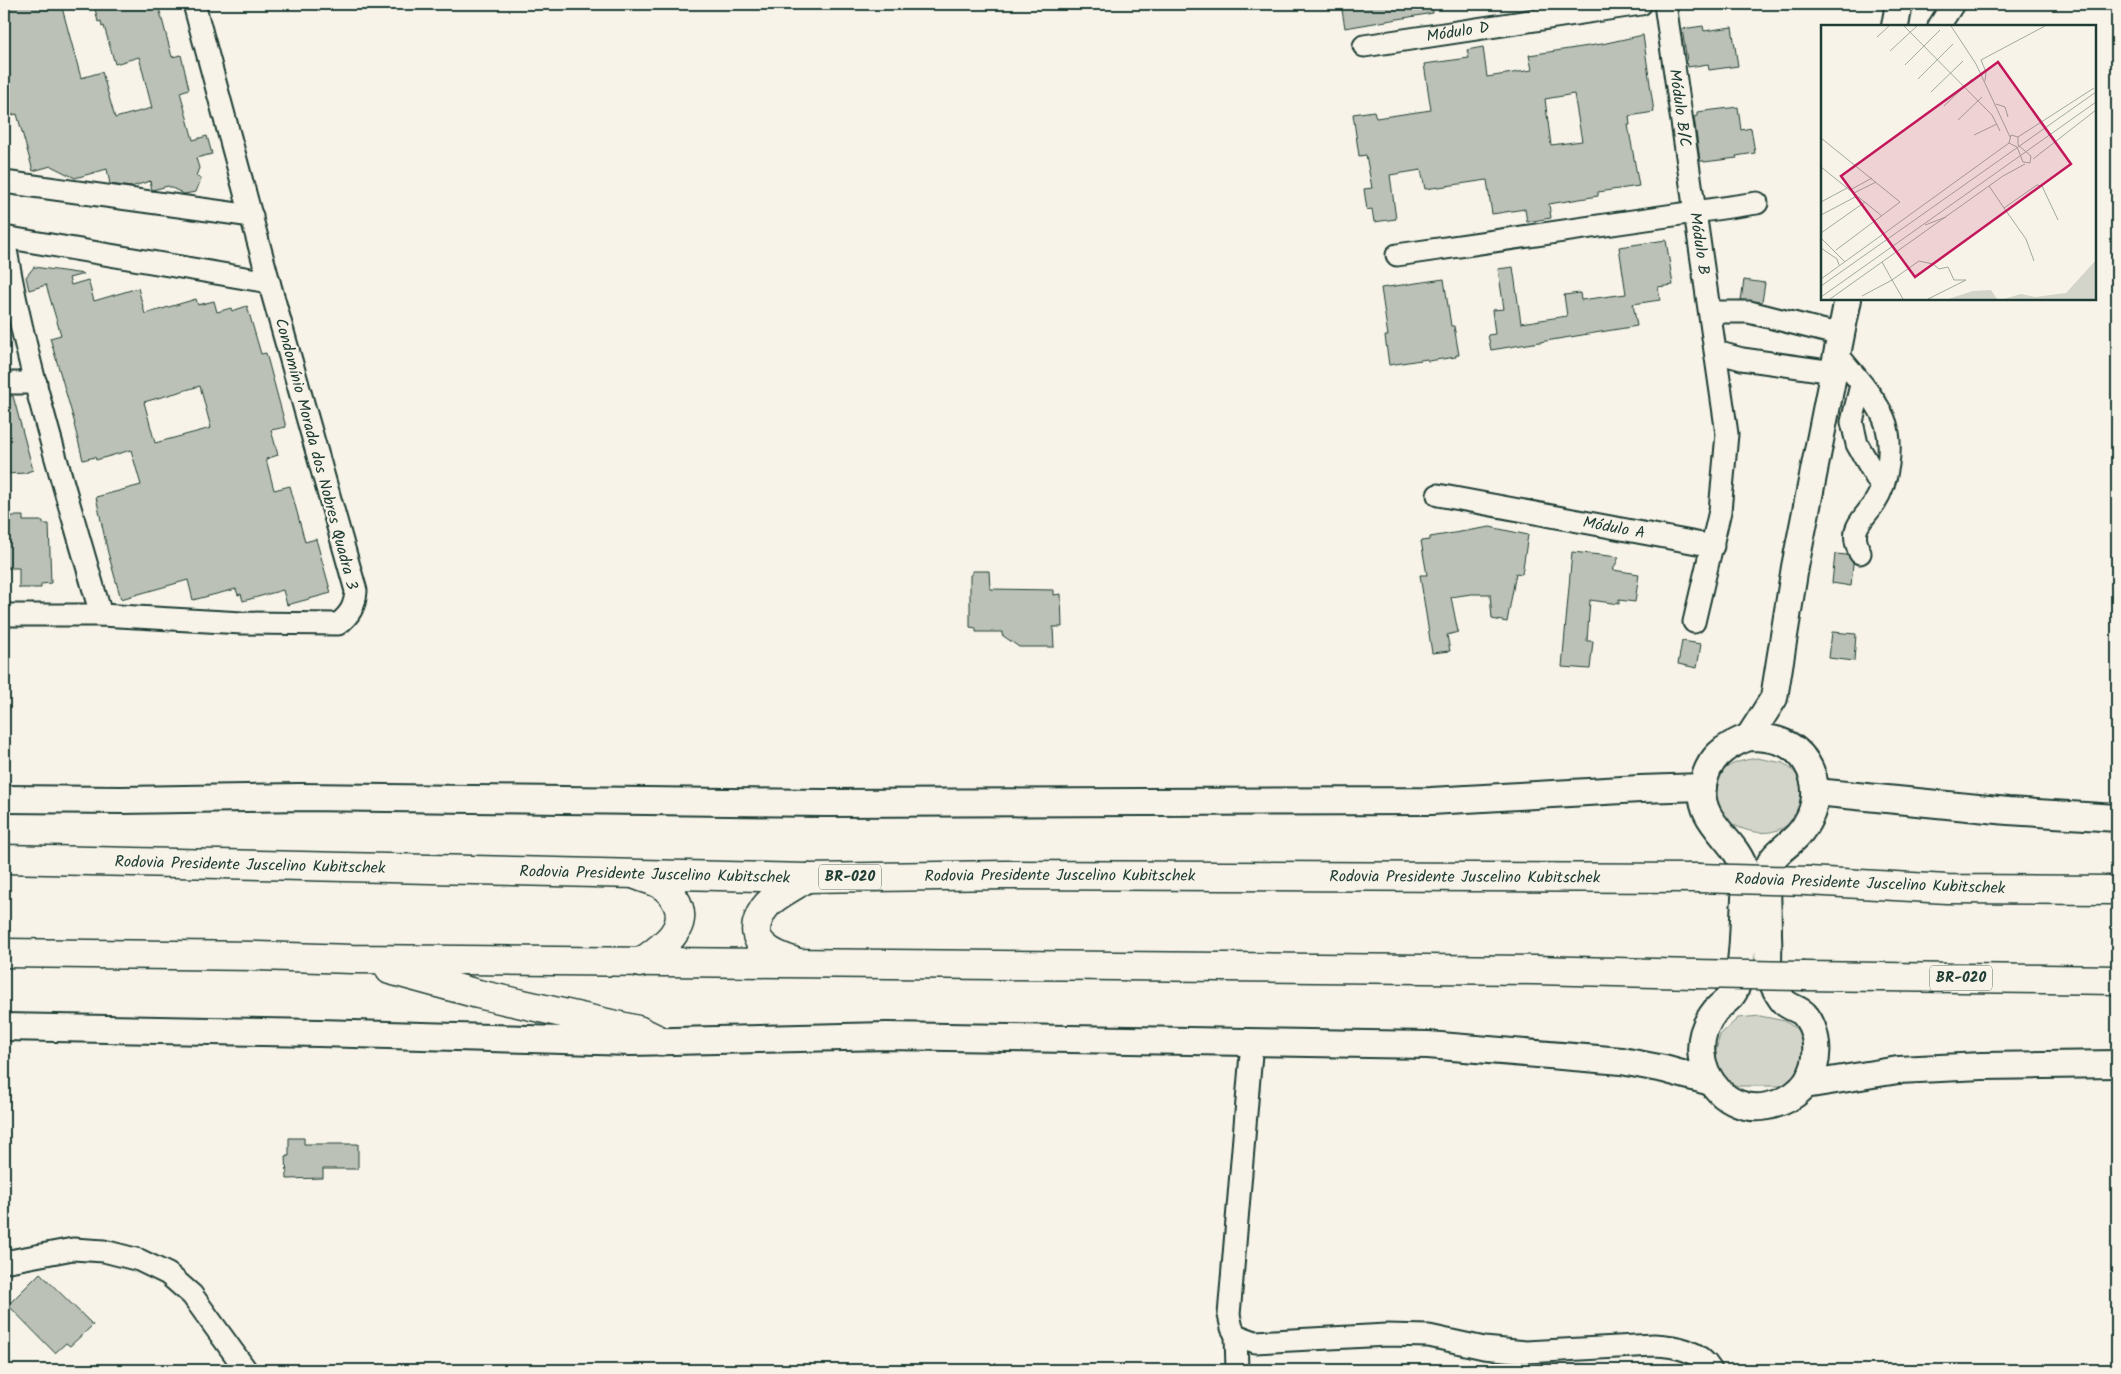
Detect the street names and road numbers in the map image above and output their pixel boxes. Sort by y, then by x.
street label: Módulo D [1425,15,1491,49]
street label: Módulo B/C [1662,67,1698,149]
street label: Módulo B [1683,210,1716,277]
street label: Condomínio Morada dos Nobres Quadra 3 [268,315,364,593]
street label: Módulo A [1581,510,1647,546]
street label: Rodovia Presidente Juscelino Kubitschek [114,849,386,881]
street label: Rodovia Presidente Juscelino Kubitschek [519,859,791,890]
street label: Rodovia Presidente Juscelino Kubitschek [924,862,1196,889]
road number: BR-020 [819,864,881,890]
street label: Rodovia Presidente Juscelino Kubitschek [1329,864,1601,890]
street label: Rodovia Presidente Juscelino Kubitschek [1734,867,2006,901]
road number: BR-020 [1930,966,1992,990]

